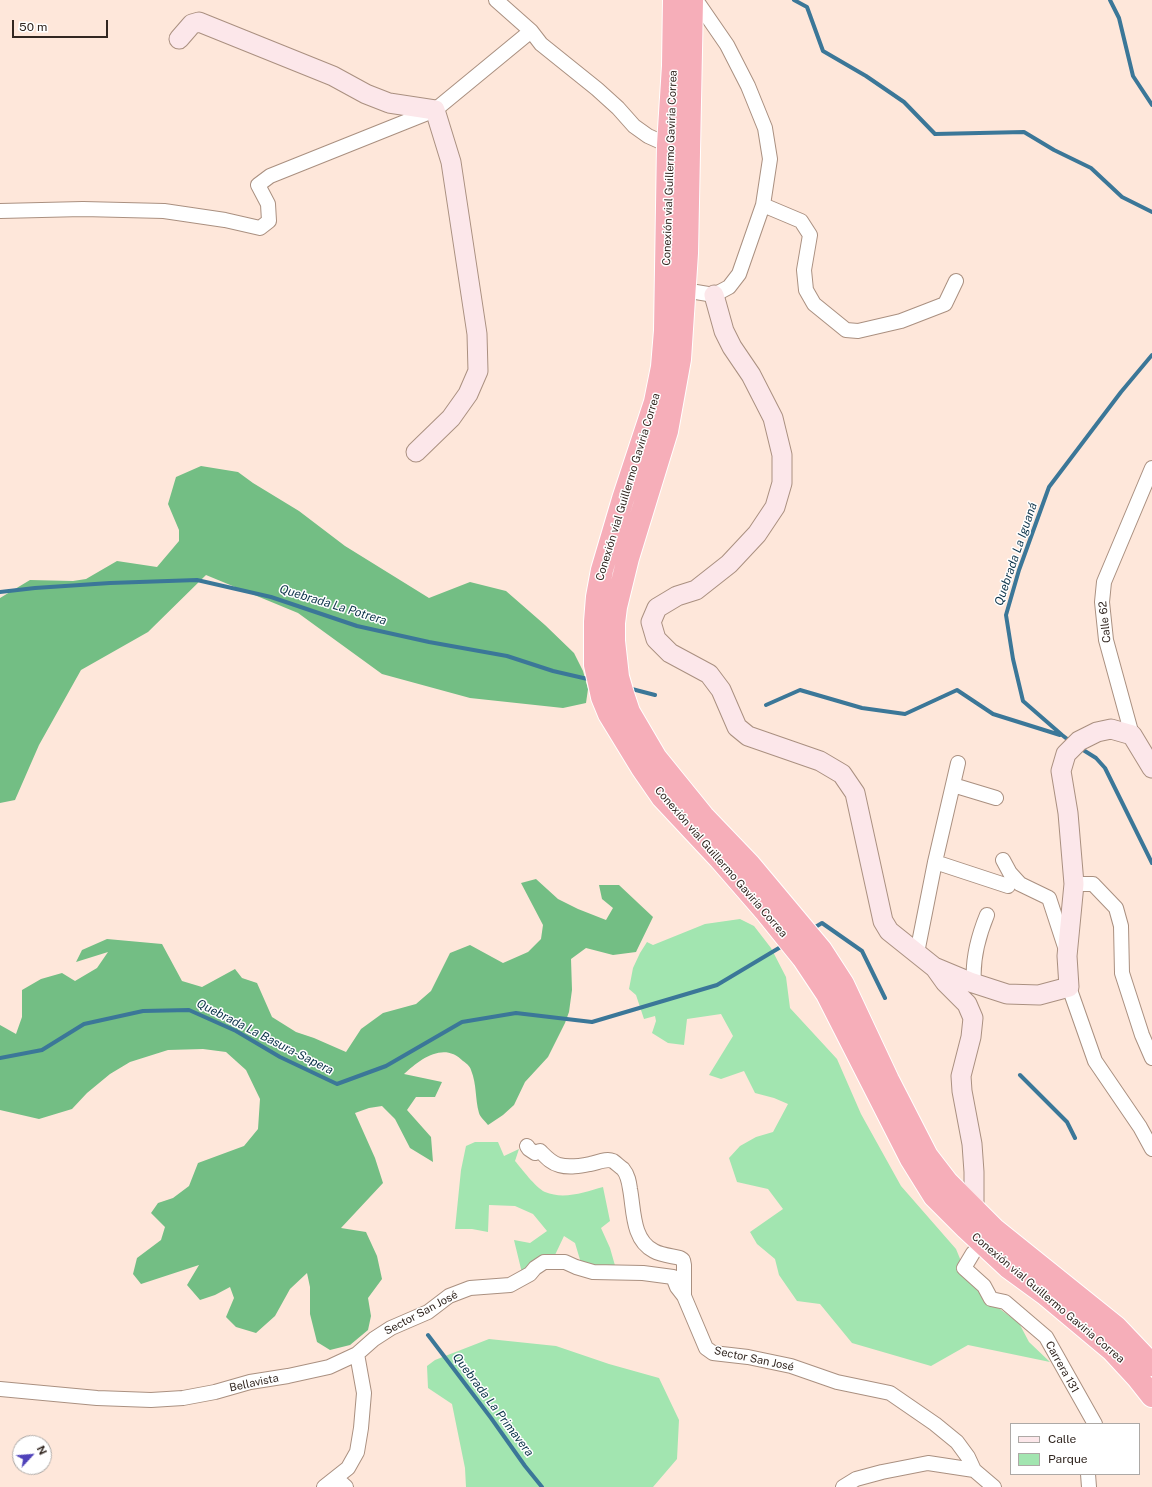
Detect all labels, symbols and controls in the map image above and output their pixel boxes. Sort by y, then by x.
scale bar [14,12,110,38]
text: 50 m [19,20,47,34]
street label: Conexión vial Guillermo Gaviria Correa [660,70,680,266]
street label: Conexión vial Guillermo Gaviria Correa [593,392,663,582]
water label: Quebrada La Iguaná [992,500,1040,608]
water label: Quebrada La Potrera [278,582,388,628]
street label: Calle 62 [1096,600,1114,644]
street label: Conexión vial Guillermo Gaviria Correa [652,784,790,940]
water label: Quebrada La Basura-Sapera [194,996,336,1078]
street label: Conexión vial Guillermo Gaviria Correa [969,1230,1127,1366]
street label: Sector San José [382,1288,460,1338]
street label: Carrera 131 [1042,1339,1082,1395]
street label: Sector San José [713,1344,795,1374]
water label: Quebrada La Primavera [449,1351,537,1459]
street label: Bellavista [228,1371,280,1395]
legend [1010,1423,1140,1475]
text: Calle [1048,1432,1076,1446]
north arrow [12,1435,52,1475]
text: N [35,1444,49,1457]
text: Parque [1048,1452,1088,1466]

